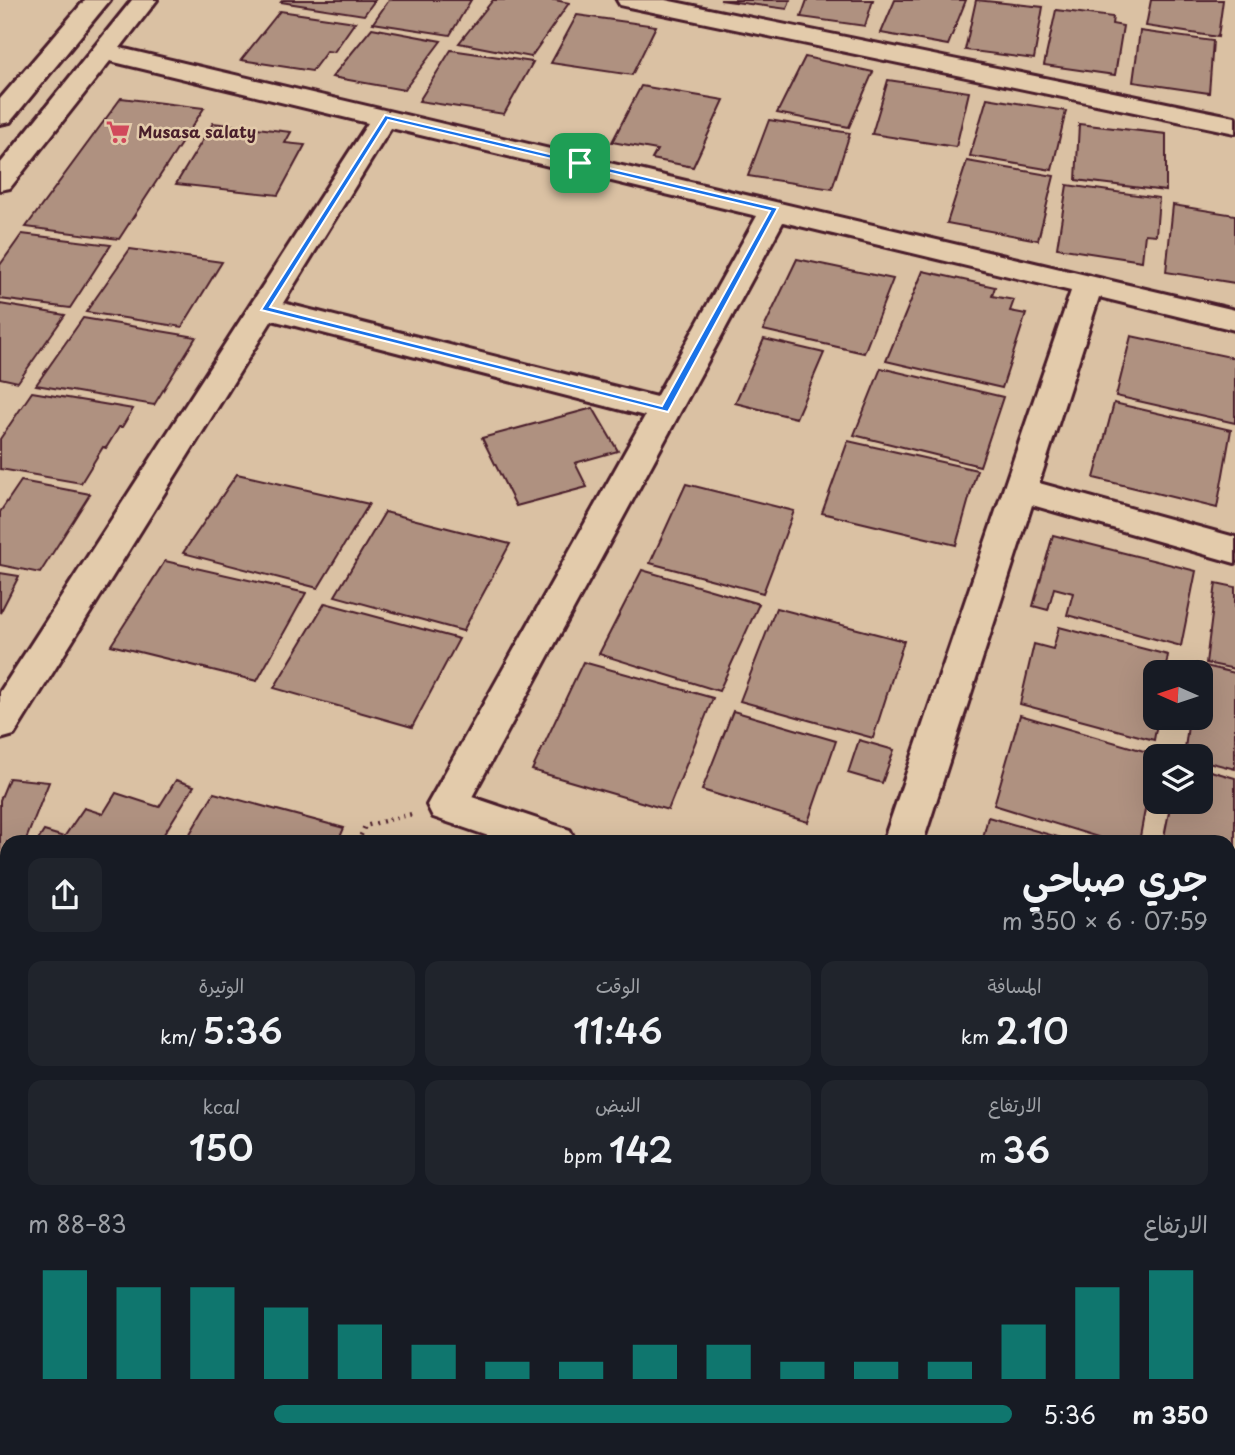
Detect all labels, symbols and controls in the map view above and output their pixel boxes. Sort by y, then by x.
supermarket icon: Musasa salaty [104,118,132,146]
place label: Musasa salaty [138,119,256,143]
pin [550,133,610,193]
icon: arrive [561,144,599,182]
north arrow [1143,660,1213,730]
map controls [1143,660,1213,814]
button: layers [1143,744,1213,814]
text: جري صباحي [1022,848,1208,905]
button: share [28,858,102,932]
text: 07:59 · 6 × 350 m [1002,903,1208,938]
text: الوتيرة [198,971,244,999]
text: الوقت [596,971,640,999]
text: المسافة [988,971,1042,999]
text: 5:36 [203,1003,283,1056]
text: 11:46 [573,1003,663,1056]
text: 2.10 [996,1003,1069,1056]
text: /km [160,1022,203,1050]
text: km [961,1022,996,1050]
text: النبض [595,1090,641,1118]
text: الارتفاع [988,1090,1041,1118]
text: kcal [202,1092,240,1120]
text: 150 [189,1120,254,1173]
text: 142 [609,1122,673,1175]
text: 36 [1003,1122,1050,1175]
text: bpm [563,1141,609,1169]
text: m [979,1141,1003,1169]
text: 83–88 m [28,1206,127,1241]
text: الارتفاع [1144,1206,1208,1241]
text: 5:36 [1043,1397,1096,1432]
text: 350 m [1133,1397,1208,1432]

